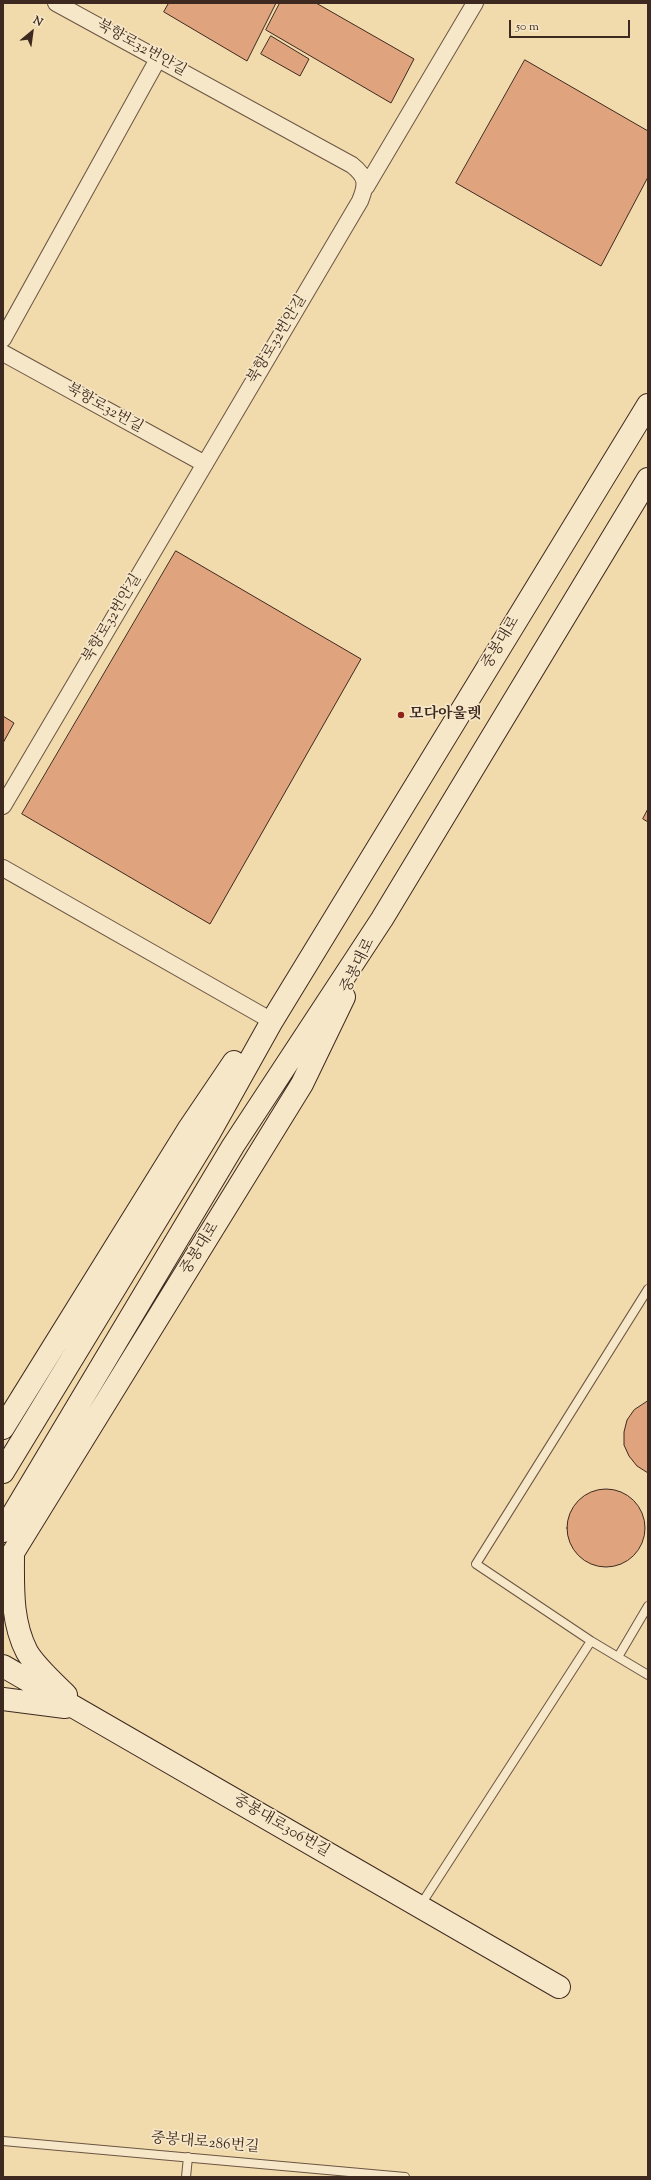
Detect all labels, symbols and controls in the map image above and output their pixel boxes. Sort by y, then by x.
north arrow [12,12,52,52]
text: N [30,12,46,31]
scale bar [511,12,632,38]
street label: 북항로32번안길 [93,17,189,81]
text: 50 m [516,18,539,36]
street label: 북항로32번안길 [245,292,311,388]
street label: 북항로32번길 [62,380,146,438]
street label: 북항로32번안길 [80,571,146,667]
street label: 중봉대로 [479,614,525,672]
place label: 모다아울렛 [409,706,481,724]
marker: 모다아울렛 [396,710,406,720]
street label: 중봉대로 [338,936,380,996]
street label: 중봉대로 [178,1220,224,1278]
street label: 중봉대로306번길 [230,1792,332,1862]
street label: 중봉대로286번길 [150,2130,260,2158]

